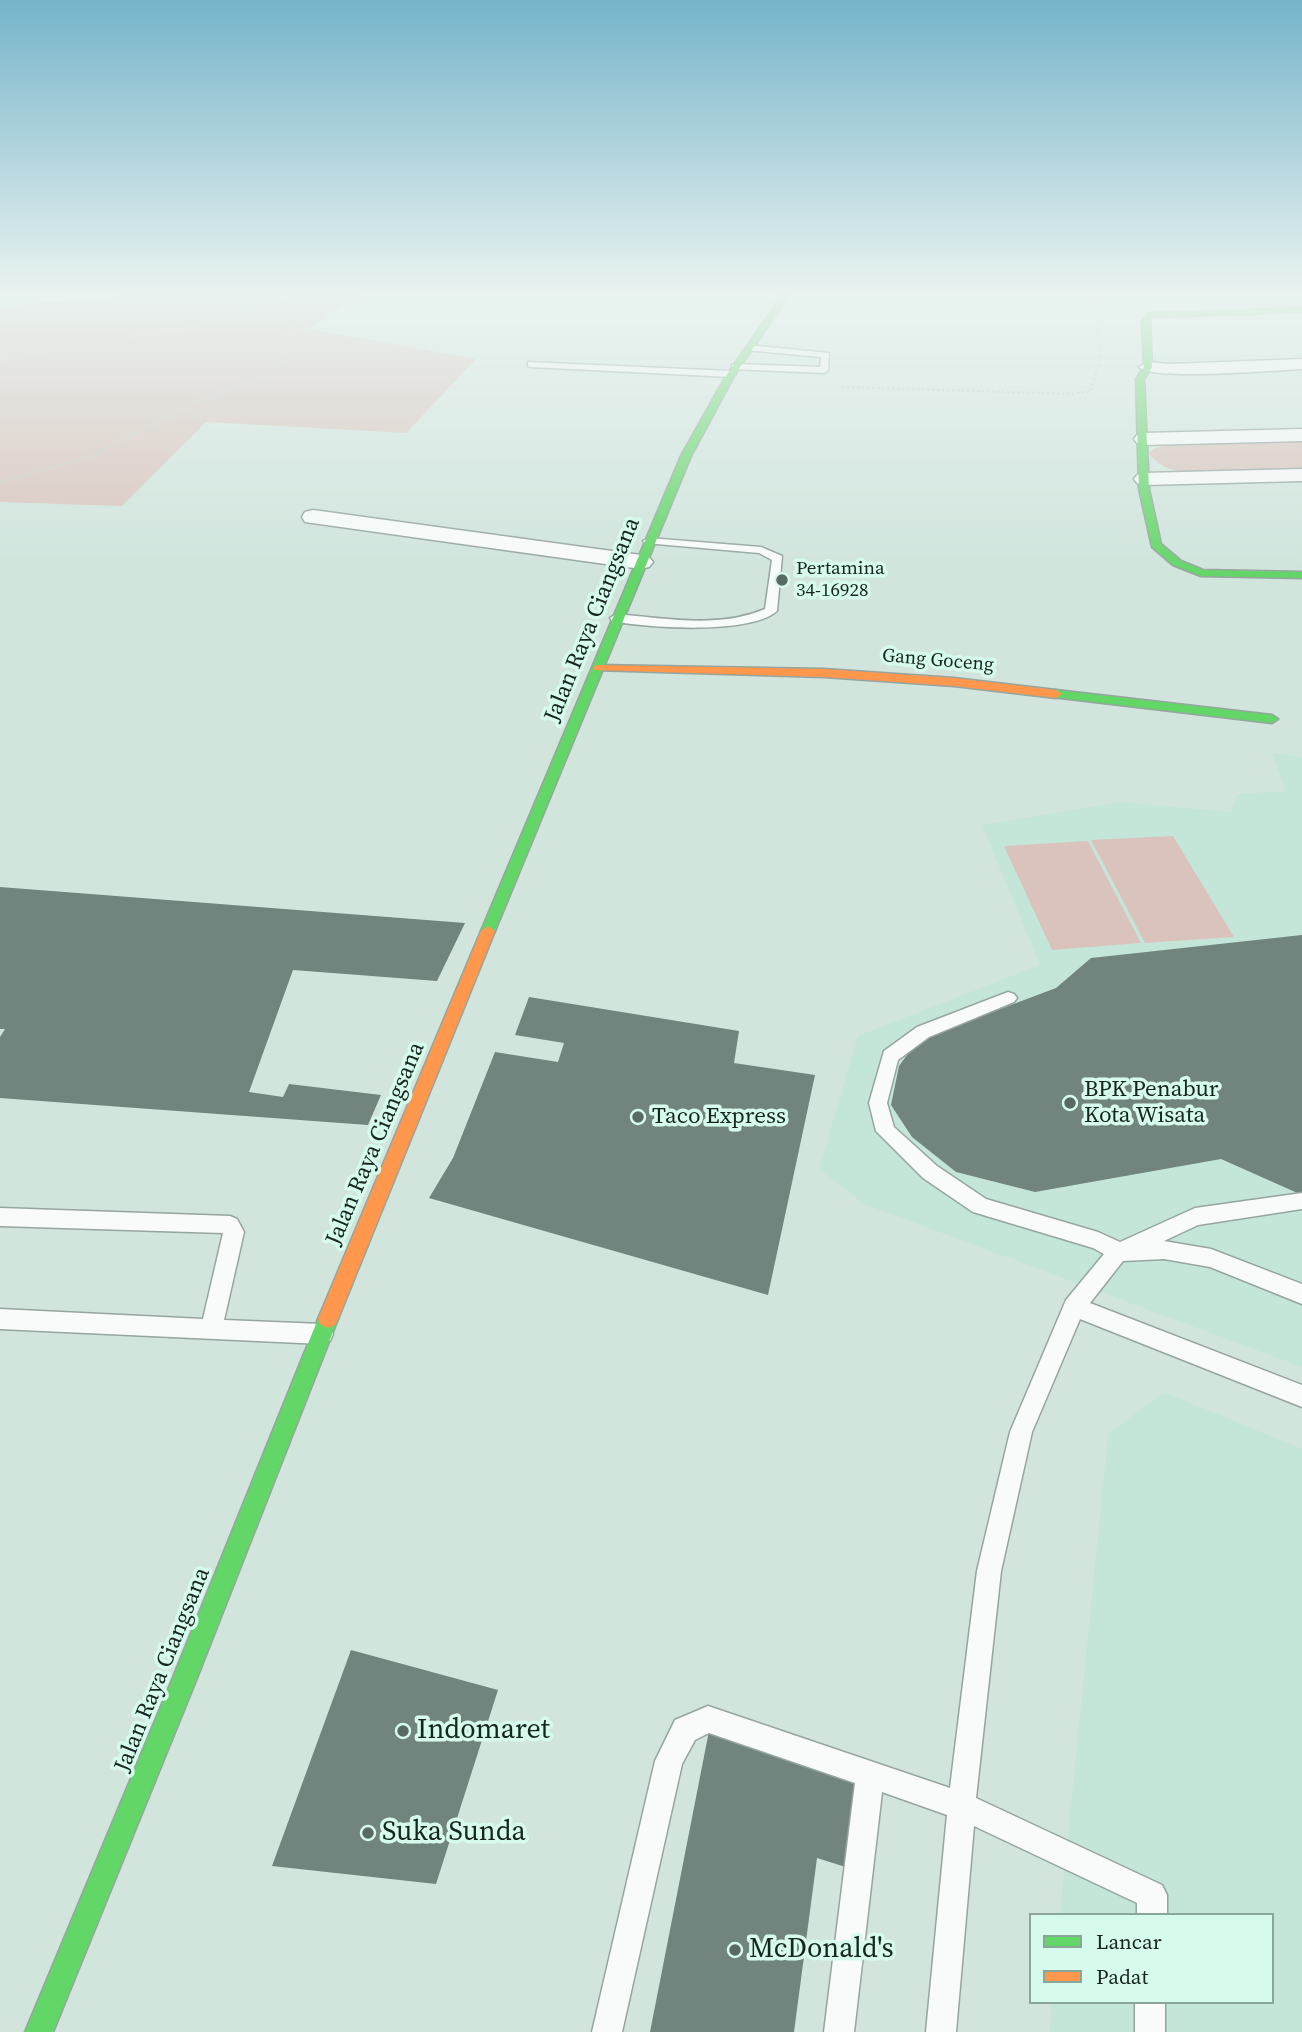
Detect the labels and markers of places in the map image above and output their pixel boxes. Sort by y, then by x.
place label: Pertamina 34-16928 [796,558,885,602]
marker: Pertamina 34-16928 [774,572,790,588]
place label: BPK Penabur Kota Wisata [1084,1076,1219,1130]
marker: BPK Penabur Kota Wisata [1062,1095,1078,1111]
place label: Taco Express [652,1103,786,1131]
marker: Taco Express [630,1109,646,1125]
place label: Indomaret [417,1714,550,1748]
marker: Indomaret [395,1723,411,1739]
place label: Suka Sunda [382,1816,526,1850]
marker: Suka Sunda [360,1825,376,1841]
place label: McDonald's [749,1933,894,1967]
marker: McDonald's [727,1942,743,1958]

